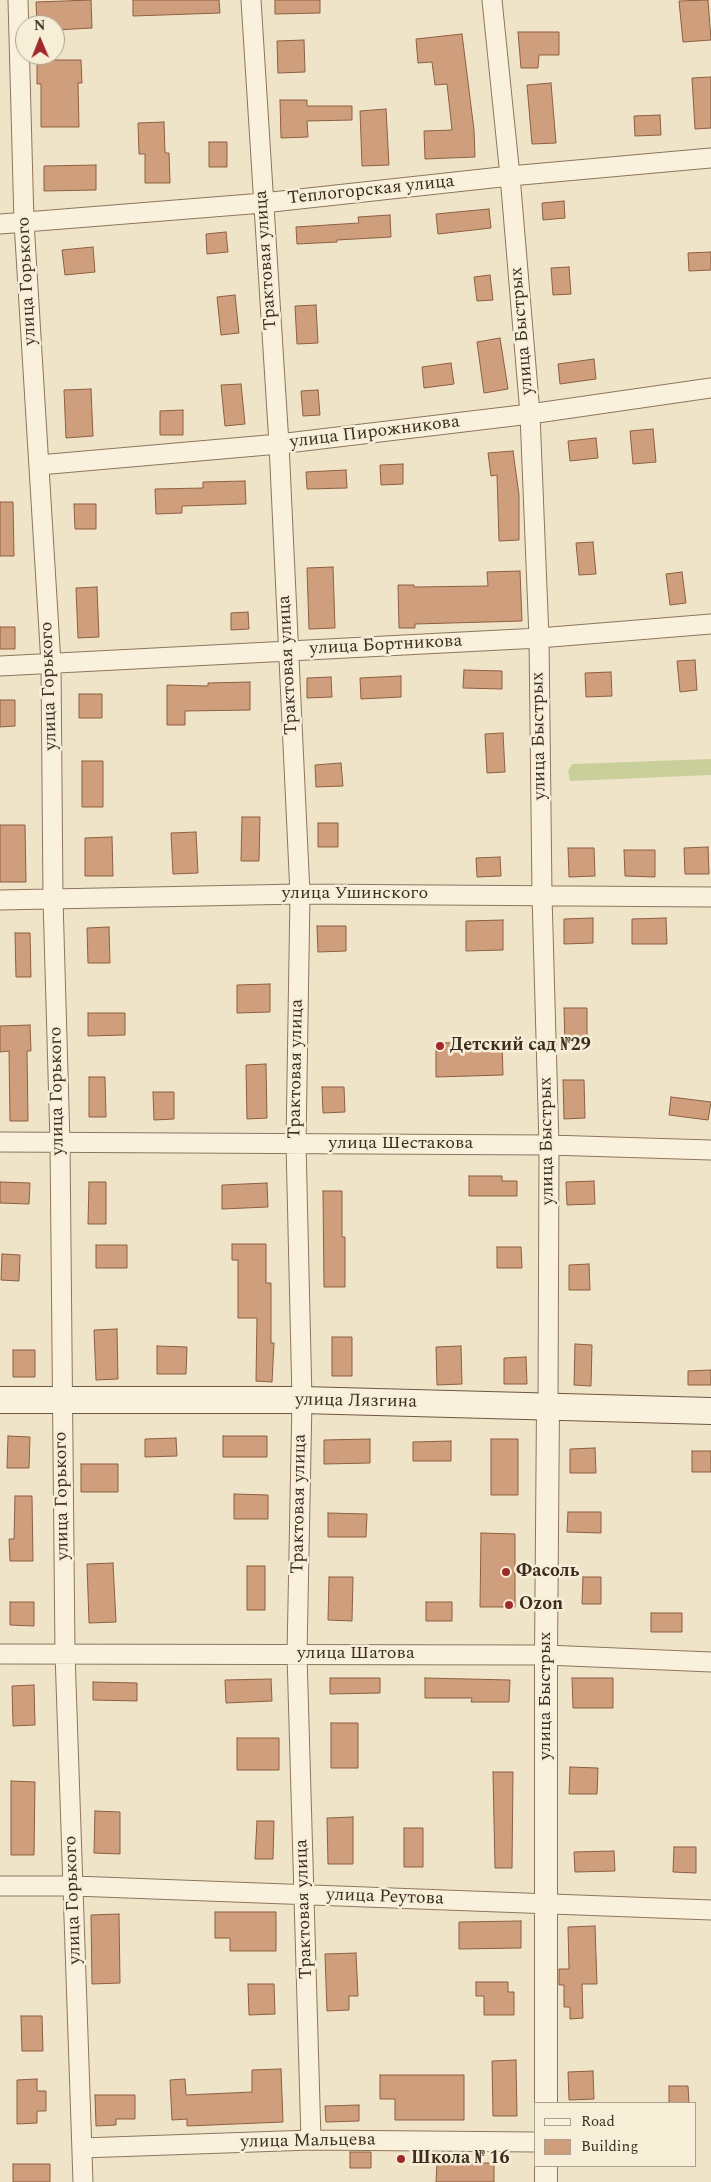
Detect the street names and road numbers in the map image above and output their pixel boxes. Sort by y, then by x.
street label: Теплогорская улица [287,171,455,211]
street label: Трактовая улица [251,189,283,331]
street label: улица Горького [14,216,42,346]
street label: улица Быстрых [507,266,539,396]
street label: улица Пирожникова [289,412,461,454]
street label: Трактовая улица [275,594,303,736]
street label: улица Горького [37,621,63,751]
street label: улица Бортникова [309,631,463,661]
street label: улица Быстрых [528,672,552,800]
street label: улица Ушинского [282,883,428,905]
street label: Трактовая улица [285,999,309,1139]
street label: улица Горького [46,1026,70,1156]
street label: улица Быстрых [536,1077,560,1205]
street label: улица Шестакова [329,1133,473,1155]
street label: улица Лязгина [295,1390,417,1414]
street label: улица Горького [51,1431,75,1561]
street label: Трактовая улица [288,1434,312,1574]
street label: улица Быстрых [535,1632,557,1760]
street label: улица Шатова [297,1643,415,1665]
street label: улица Горького [61,1835,87,1965]
street label: Трактовая улица [292,1839,318,1979]
street label: улица Реутова [326,1885,444,1911]
street label: улица Мальцева [240,2130,376,2154]

